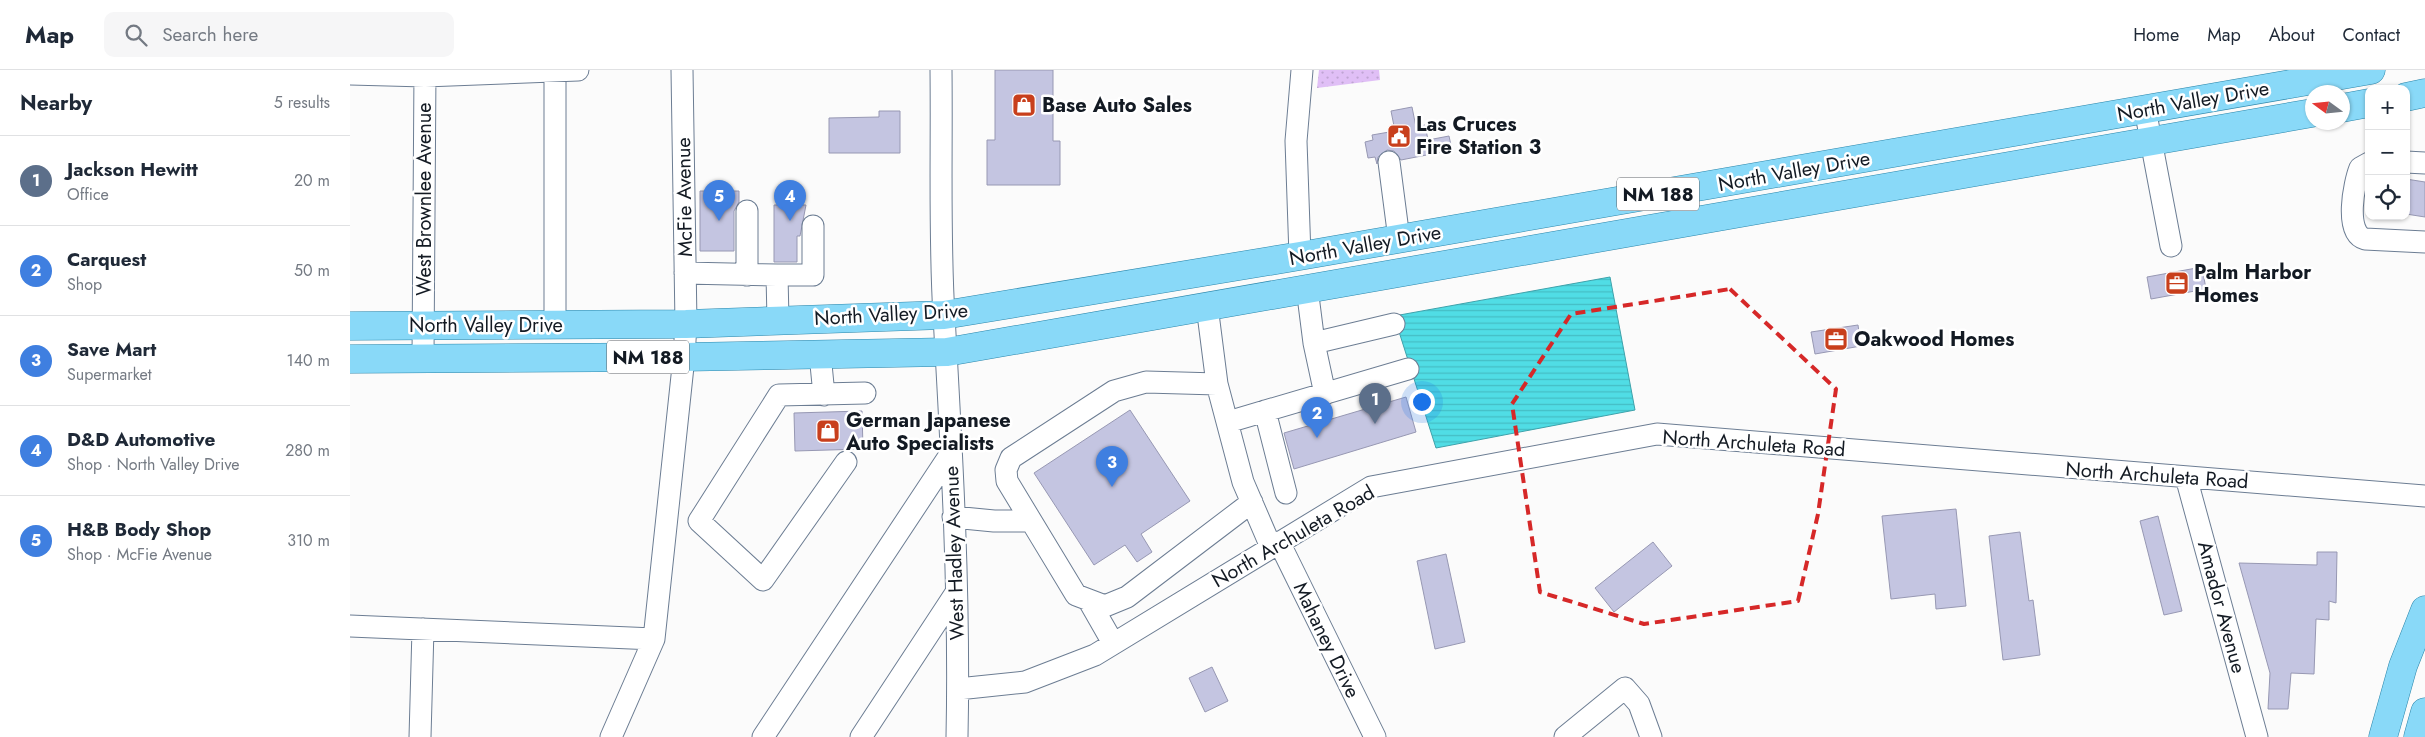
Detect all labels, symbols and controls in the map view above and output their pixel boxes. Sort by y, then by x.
search box [104,12,454,57]
text: Map [25,17,74,52]
icon: search [122,21,150,49]
text: Search here [162,21,258,48]
text: Home [2133,22,2179,48]
text: Map [2207,22,2241,48]
text: About [2269,22,2314,48]
text: Contact [2342,22,2400,48]
street label: North Valley Drive [2115,74,2271,129]
north arrow [2305,85,2350,130]
map controls [2365,85,2410,220]
button: + [2365,85,2410,130]
text: Nearby [20,88,92,118]
text: 5 results [274,91,330,114]
place label: Base Auto Sales [1042,91,1192,120]
shop icon: Base Auto Sales [1011,92,1037,118]
street label: West Brownlee Avenue [410,102,439,296]
place label: Las Cruces Fire Station 3 [1416,110,1541,162]
public building icon: Las Cruces Fire Station 3 [1386,123,1412,149]
button: − [2365,130,2410,175]
street label: McFie Avenue [669,137,700,257]
street label: North Valley Drive [1716,144,1872,199]
text: Jackson Hewitt [67,156,198,183]
text: 1 [32,169,40,192]
text: 20 m [294,169,330,192]
button: locate [2365,175,2410,220]
road number: NM 188 [1617,178,1699,210]
pin: 5 [703,180,735,221]
pin: 4 [774,180,806,221]
text: Office [67,183,109,206]
street label: North Valley Drive [1287,218,1443,273]
text: Carquest [67,246,146,273]
place label: Palm Harbor Homes [2194,258,2312,310]
text: 2 [31,259,41,282]
text: 50 m [294,259,330,282]
office icon: Palm Harbor Homes [2164,270,2190,296]
text: Shop [67,273,102,296]
street label: North Valley Drive [813,296,969,333]
street label: North Valley Drive [409,311,563,340]
place label: Oakwood Homes [1854,325,2014,354]
office icon: Oakwood Homes [1823,326,1849,352]
text: Save Mart [67,336,156,363]
road number: NM 188 [607,340,689,374]
text: 3 [31,349,41,372]
text: 140 m [287,349,330,372]
text: Supermarket [67,363,152,386]
pin: 1 [1359,383,1391,424]
your location [1409,389,1435,415]
pin: 2 [1301,397,1333,438]
place label: German Japanese Auto Specialists [845,406,1011,458]
shop icon: German Japanese Auto Specialists [815,418,841,444]
street label: North Archuleta Road [1661,423,1846,464]
text: D&D Automotive [67,426,215,453]
text: 4 [30,439,42,462]
text: 280 m [285,439,330,462]
pin: 3 [1096,446,1128,487]
text: Shop · North Valley Drive [67,453,240,476]
street label: North Archuleta Road [2064,455,2249,496]
street label: West Hadley Avenue [937,465,972,641]
street label: North Archuleta Road [1207,478,1380,595]
text: H&B Body Shop [67,516,211,543]
text: 5 [31,529,41,552]
text: 310 m [287,529,330,552]
street label: Amador Avenue [2190,538,2253,677]
text: Shop · McFie Avenue [67,543,212,566]
street label: Mahaney Drive [1286,577,1367,703]

